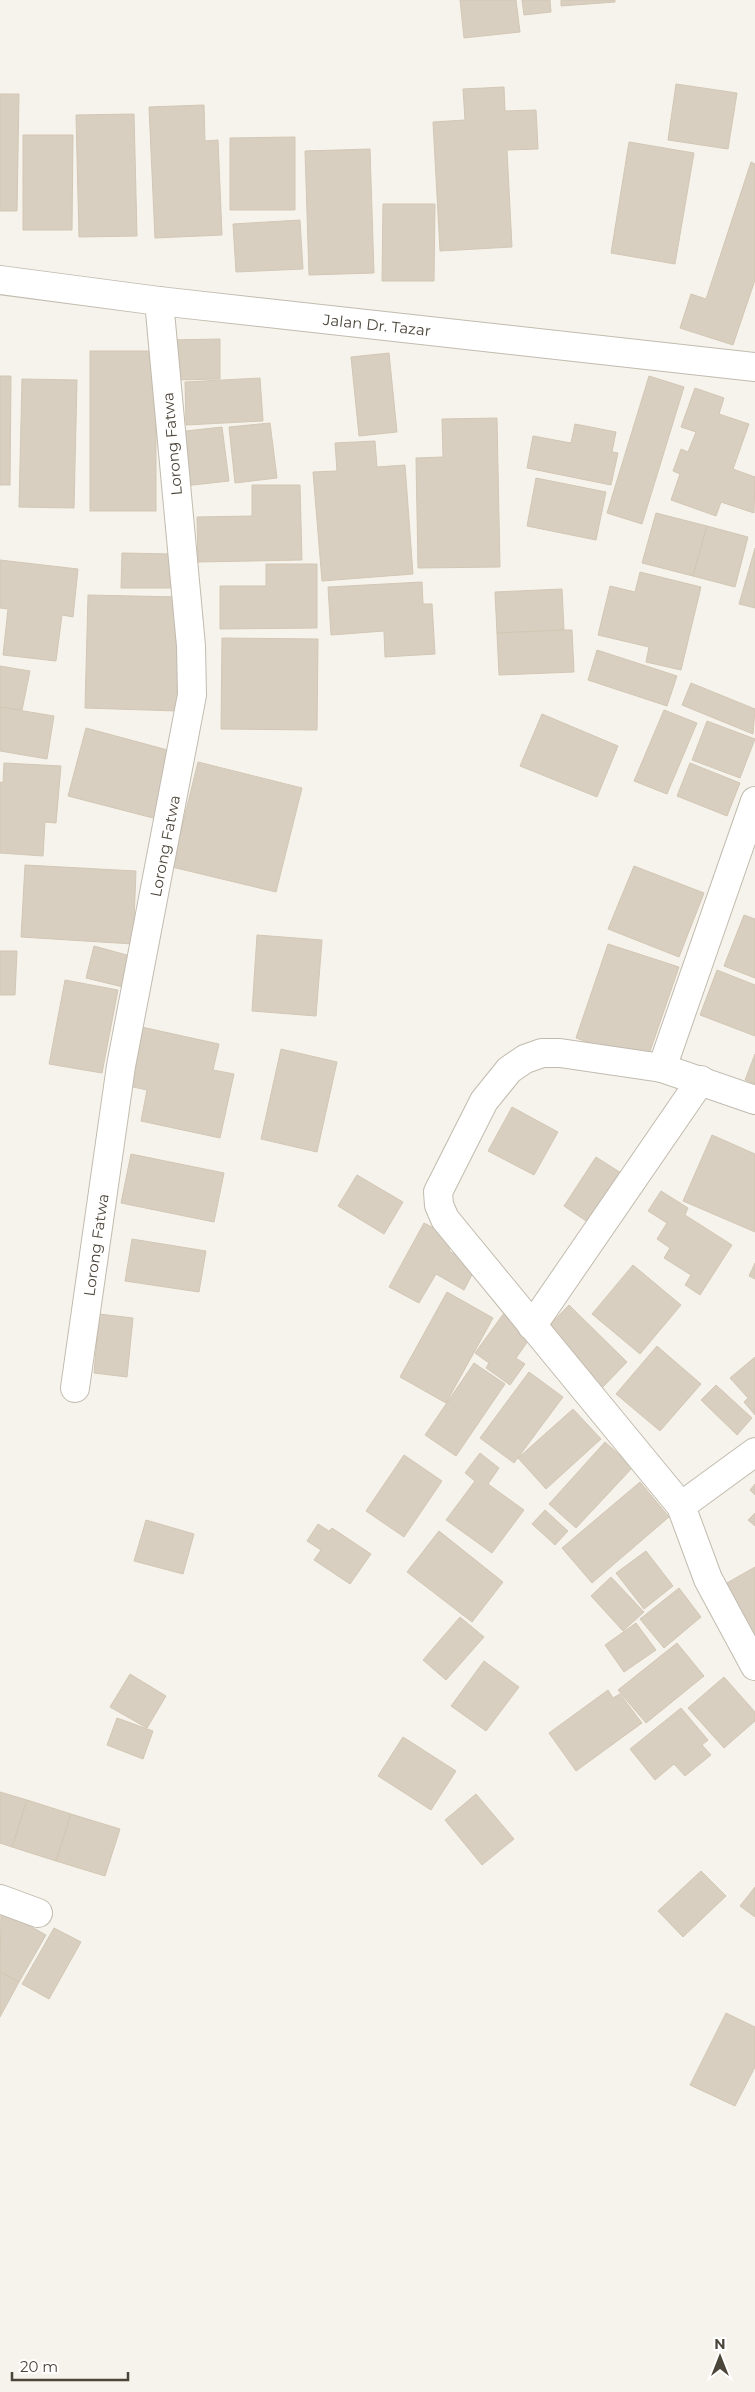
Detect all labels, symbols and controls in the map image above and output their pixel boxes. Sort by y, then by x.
street label: Jalan Dr. Tazar [321,310,432,340]
street label: Lorong Fatwa [158,392,186,496]
street label: Lorong Fatwa [146,793,184,899]
street label: Lorong Fatwa [79,1192,113,1298]
north arrow [695,2332,745,2382]
text: N [714,2335,726,2353]
scale bar [12,2350,129,2382]
text: 20 m [20,2357,58,2376]

